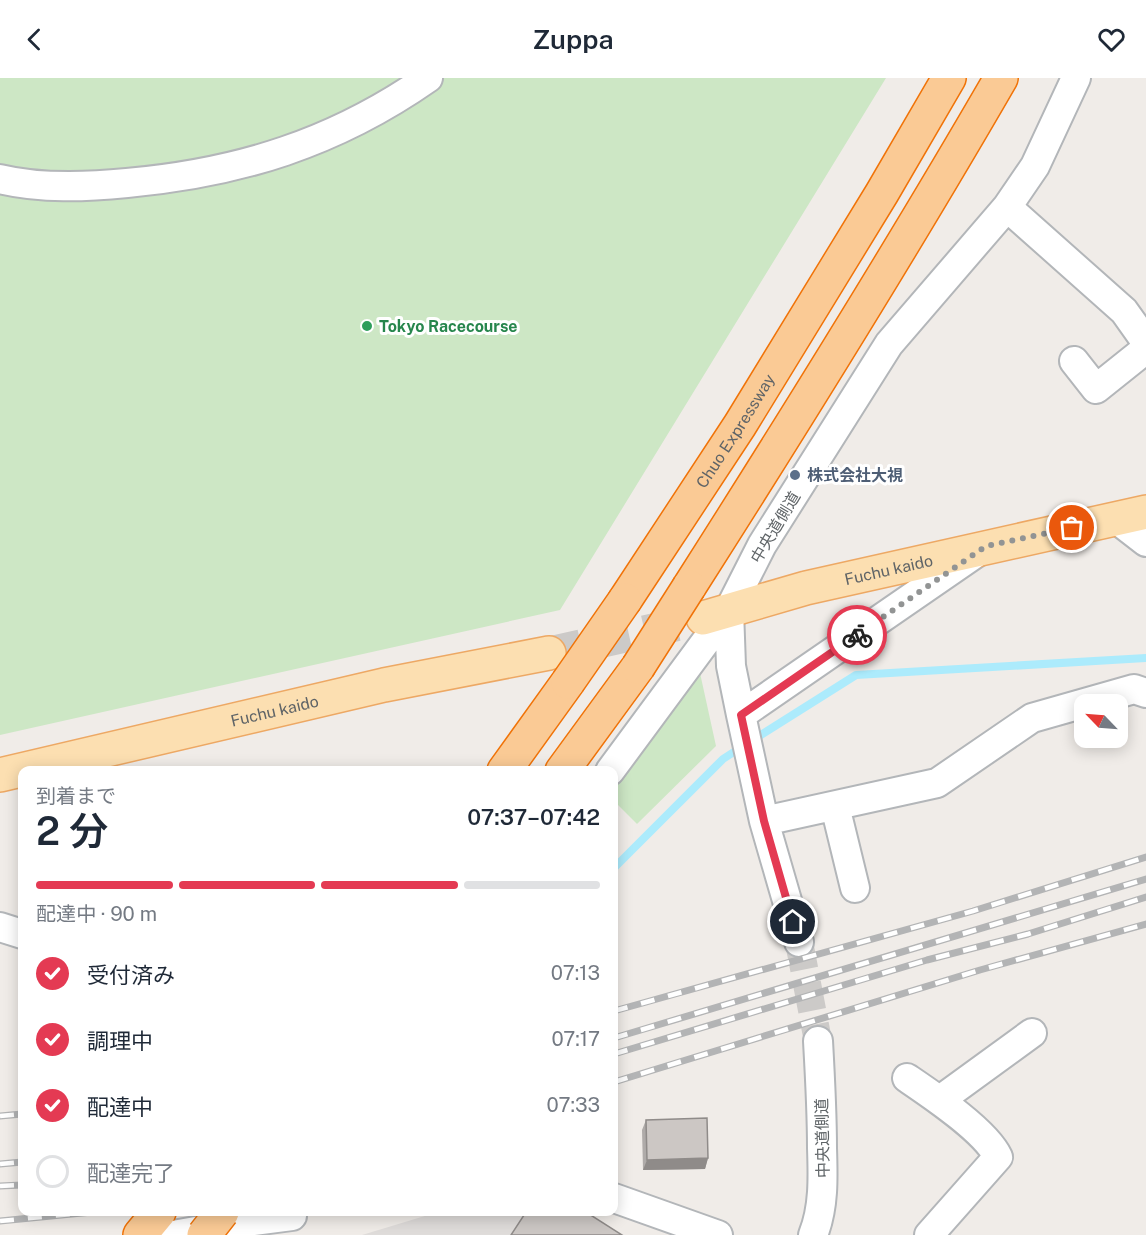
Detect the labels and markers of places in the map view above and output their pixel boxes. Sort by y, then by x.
place label: Tokyo Racecourse [379,317,518,336]
marker: Tokyo Racecourse [360,319,374,333]
place label: 株式会社大視 [807,466,903,485]
marker: 株式会社大視 [788,468,802,482]
pin [1046,502,1097,553]
pin [767,896,818,947]

